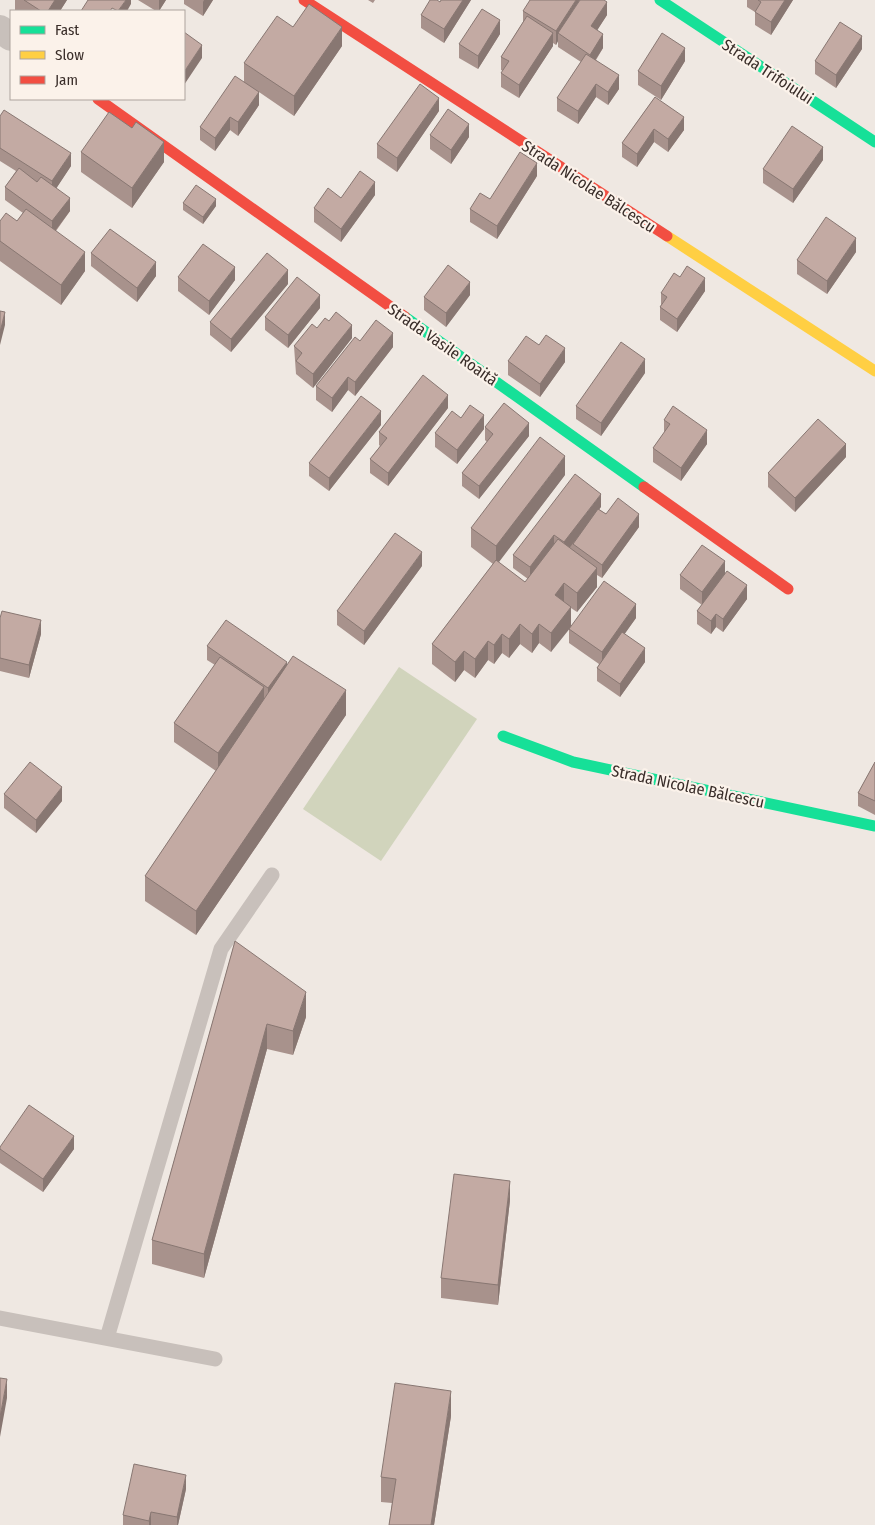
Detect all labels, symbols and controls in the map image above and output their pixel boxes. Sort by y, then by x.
legend [10,10,185,100]
text: Fast [55,21,79,39]
street label: Strada Trifoiului [719,35,817,108]
text: Slow [55,46,84,64]
text: Jam [55,71,78,89]
street label: Strada Nicolae Bălcescu [518,136,659,237]
street label: Strada Vasile Roaită [384,299,501,389]
street label: Strada Nicolae Bălcescu [610,761,766,812]

